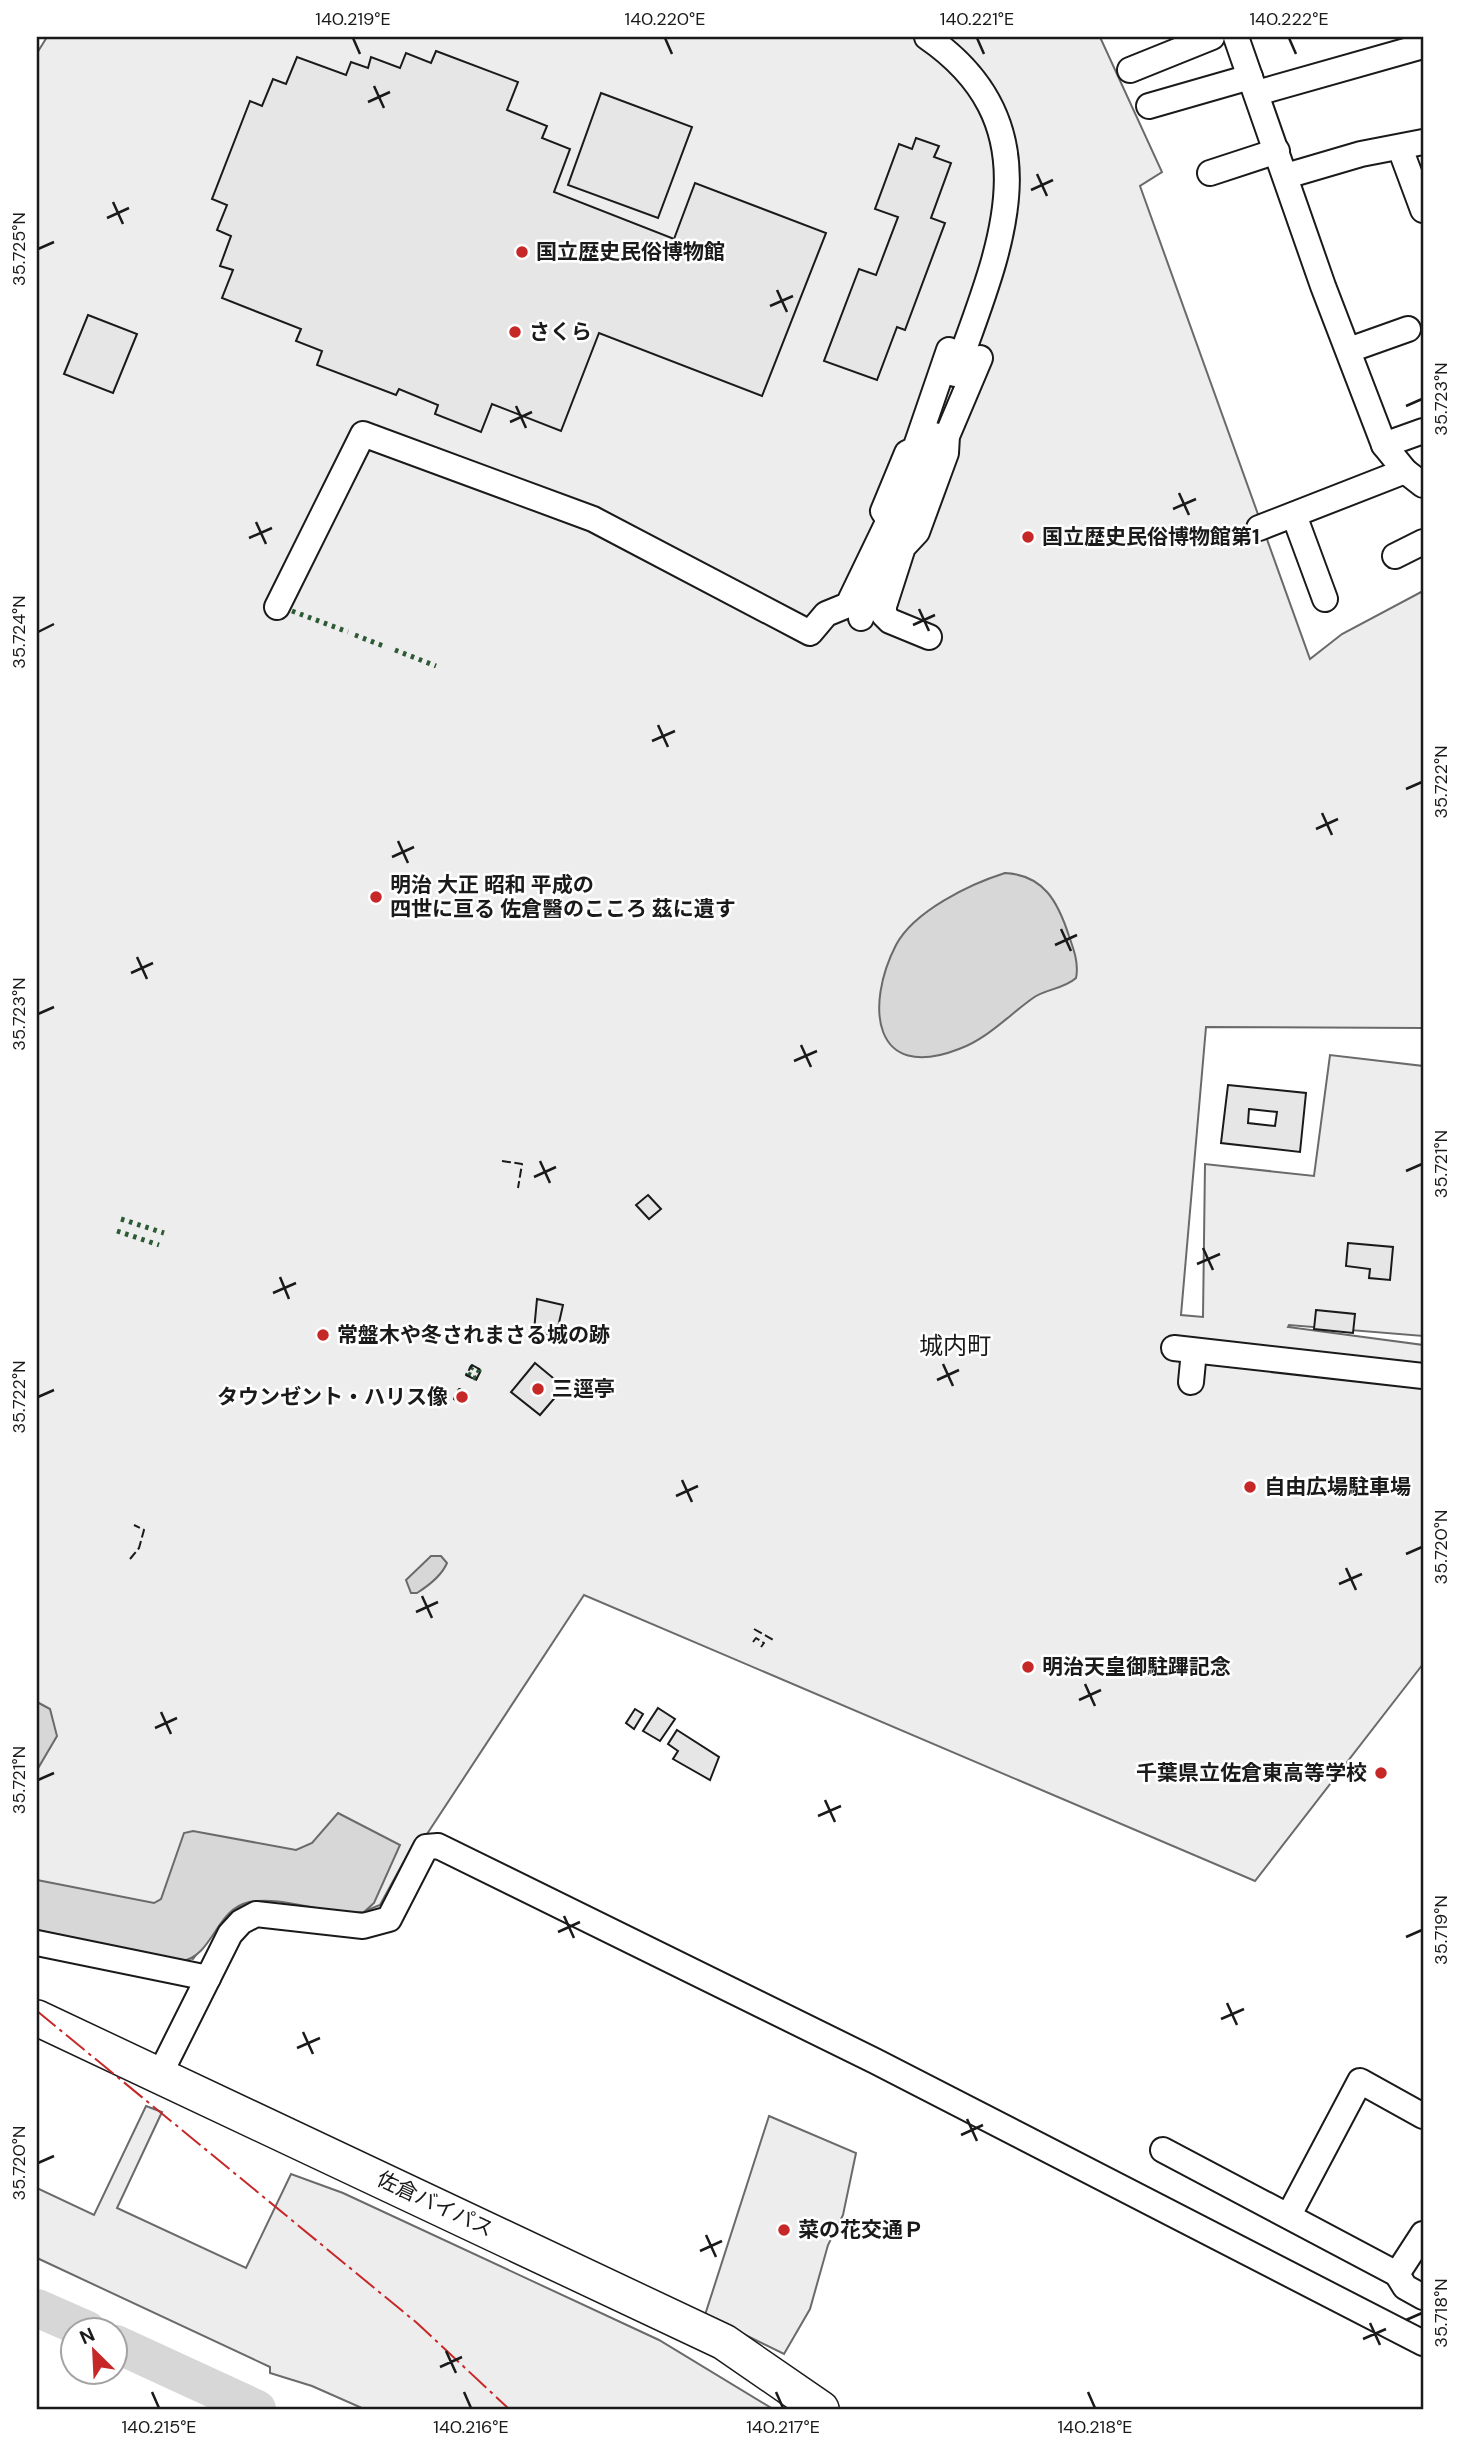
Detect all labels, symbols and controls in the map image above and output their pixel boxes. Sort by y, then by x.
text: 140.219°E [315,7,391,31]
text: 140.220°E [625,7,705,31]
text: 140.221°E [940,7,1014,31]
text: 140.222°E [1249,7,1329,31]
text: 35.725°N [7,212,31,286]
place label: 国立歴史民俗博物館 [536,238,725,266]
marker: 国立歴史民俗博物館 [514,244,530,260]
place label: さくら [529,318,592,346]
marker: さくら [507,324,523,340]
text: 35.723°N [1429,362,1453,436]
place label: 国立歴史民俗博物館第1 [1042,523,1260,551]
marker: 国立歴史民俗博物館第1 [1020,529,1036,545]
text: 35.724°N [7,595,31,669]
text: 35.722°N [1429,745,1453,819]
place label: 明治 大正 昭和 平成の 四世に亘る 佐倉醫のこころ 茲に遺す [390,871,736,923]
marker: 明治 大正 昭和 平成の 四世に亘る 佐倉醫のこころ 茲に遺す [368,889,384,905]
text: 35.723°N [7,977,31,1051]
text: 35.721°N [1429,1130,1453,1198]
place label: 常盤木や冬されまさる城の跡 [337,1321,610,1349]
marker: 常盤木や冬されまさる城の跡 [315,1327,331,1343]
district label: 城内町 [919,1330,991,1361]
text: 35.722°N [7,1360,31,1434]
place label: 三逕亭 [552,1375,615,1403]
marker: 三逕亭 [530,1381,546,1397]
place label: タウンゼント・ハリス像 [217,1383,448,1411]
marker: タウンゼント・ハリス像 [454,1389,470,1405]
place label: 自由広場駐車場 [1264,1473,1411,1501]
marker: 自由広場駐車場 [1242,1479,1258,1495]
text: 35.720°N [1429,1510,1453,1584]
place label: 明治天皇御駐蹕記念 [1042,1653,1231,1681]
marker: 明治天皇御駐蹕記念 [1020,1659,1036,1675]
text: 35.721°N [7,1746,31,1814]
place label: 千葉県立佐倉東高等学校 [1136,1759,1367,1787]
marker: 千葉県立佐倉東高等学校 [1373,1765,1389,1781]
text: 35.719°N [1429,1895,1453,1965]
text: 35.720°N [7,2126,31,2200]
street label: 佐倉バイパス [372,2165,498,2243]
place label: 菜の花交通Ｐ [798,2216,924,2244]
marker: 菜の花交通Ｐ [776,2222,792,2238]
text: 35.718°N [1429,2278,1453,2348]
north arrow [60,2316,130,2386]
text: N [76,2322,99,2350]
text: 140.215°E [121,2415,197,2439]
text: 140.216°E [433,2415,509,2439]
text: 140.217°E [746,2415,820,2439]
text: 140.218°E [1058,2415,1132,2439]

